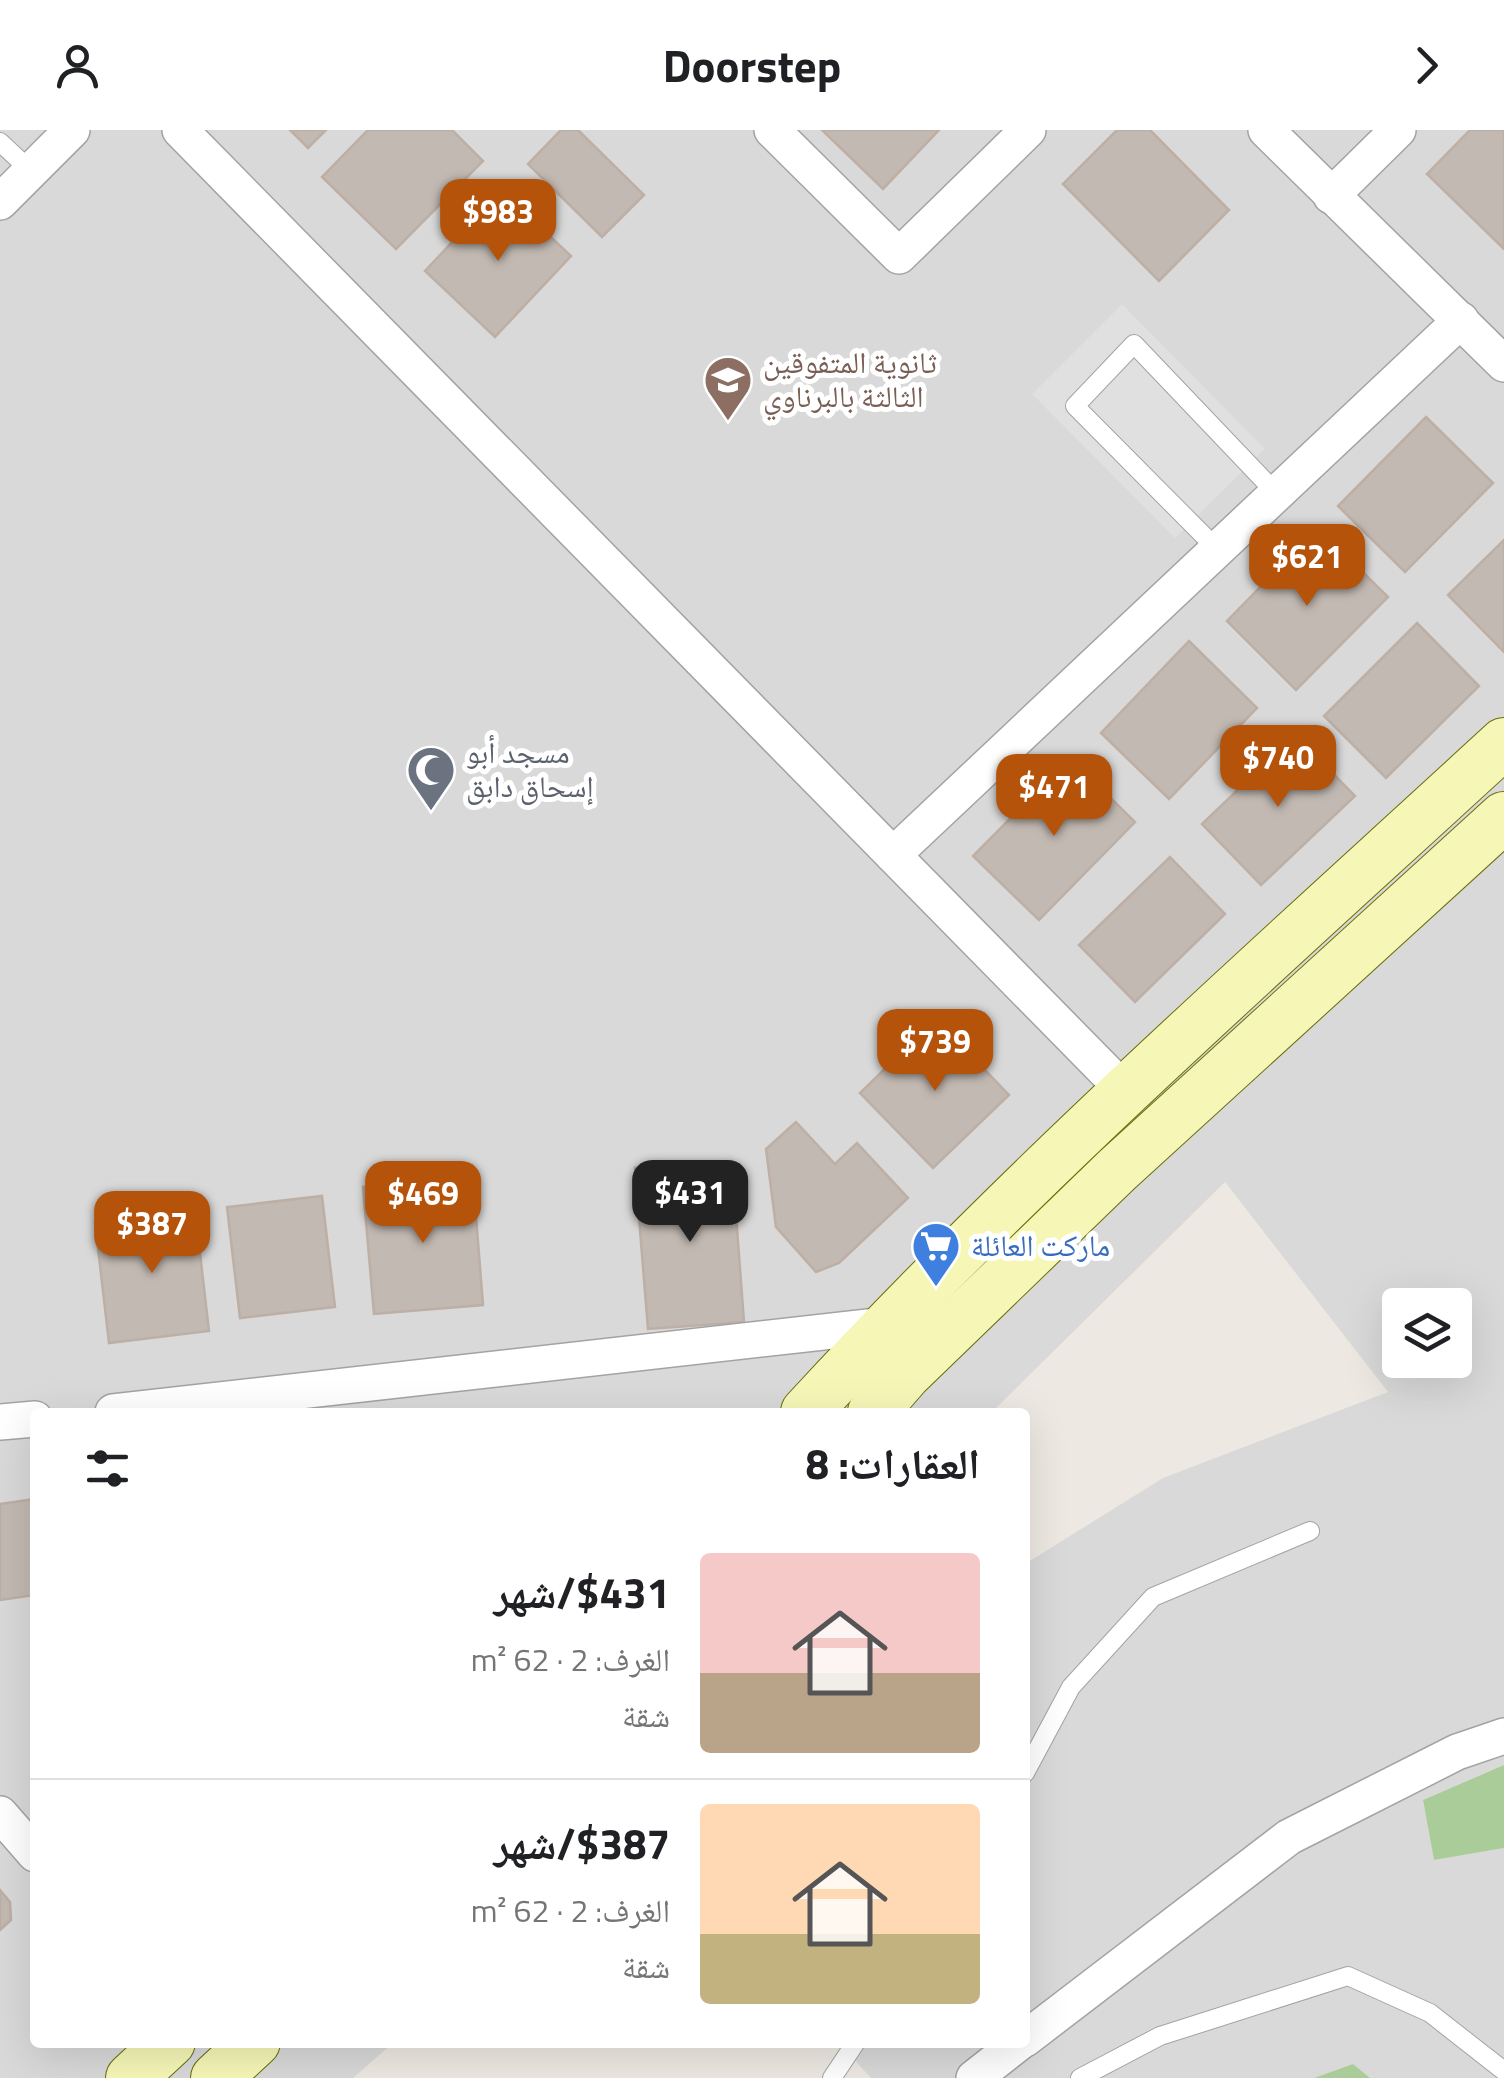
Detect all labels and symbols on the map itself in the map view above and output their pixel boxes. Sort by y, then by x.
pin: $983 [439,179,557,264]
place label: ثانوية المتفوقين الثالثة بالبرناوي [763,339,937,421]
school or university icon: ثانوية المتفوقين الثالثة بالبرناوي [702,354,754,422]
pin: $621 [1248,524,1366,609]
pin: $740 [1219,725,1337,810]
place label: مسجد أبو إسحاق دابق [466,729,594,809]
mosque icon: مسجد أبو إسحاق دابق [405,744,457,812]
pin: $471 [995,754,1113,839]
pin: $739 [876,1009,994,1094]
pin: $431 [631,1160,749,1245]
pin: $469 [364,1161,482,1246]
pin: $387 [93,1191,211,1276]
supermarket icon: ماركت العائلة [910,1220,962,1288]
place label: ماركت العائلة [971,1222,1110,1268]

